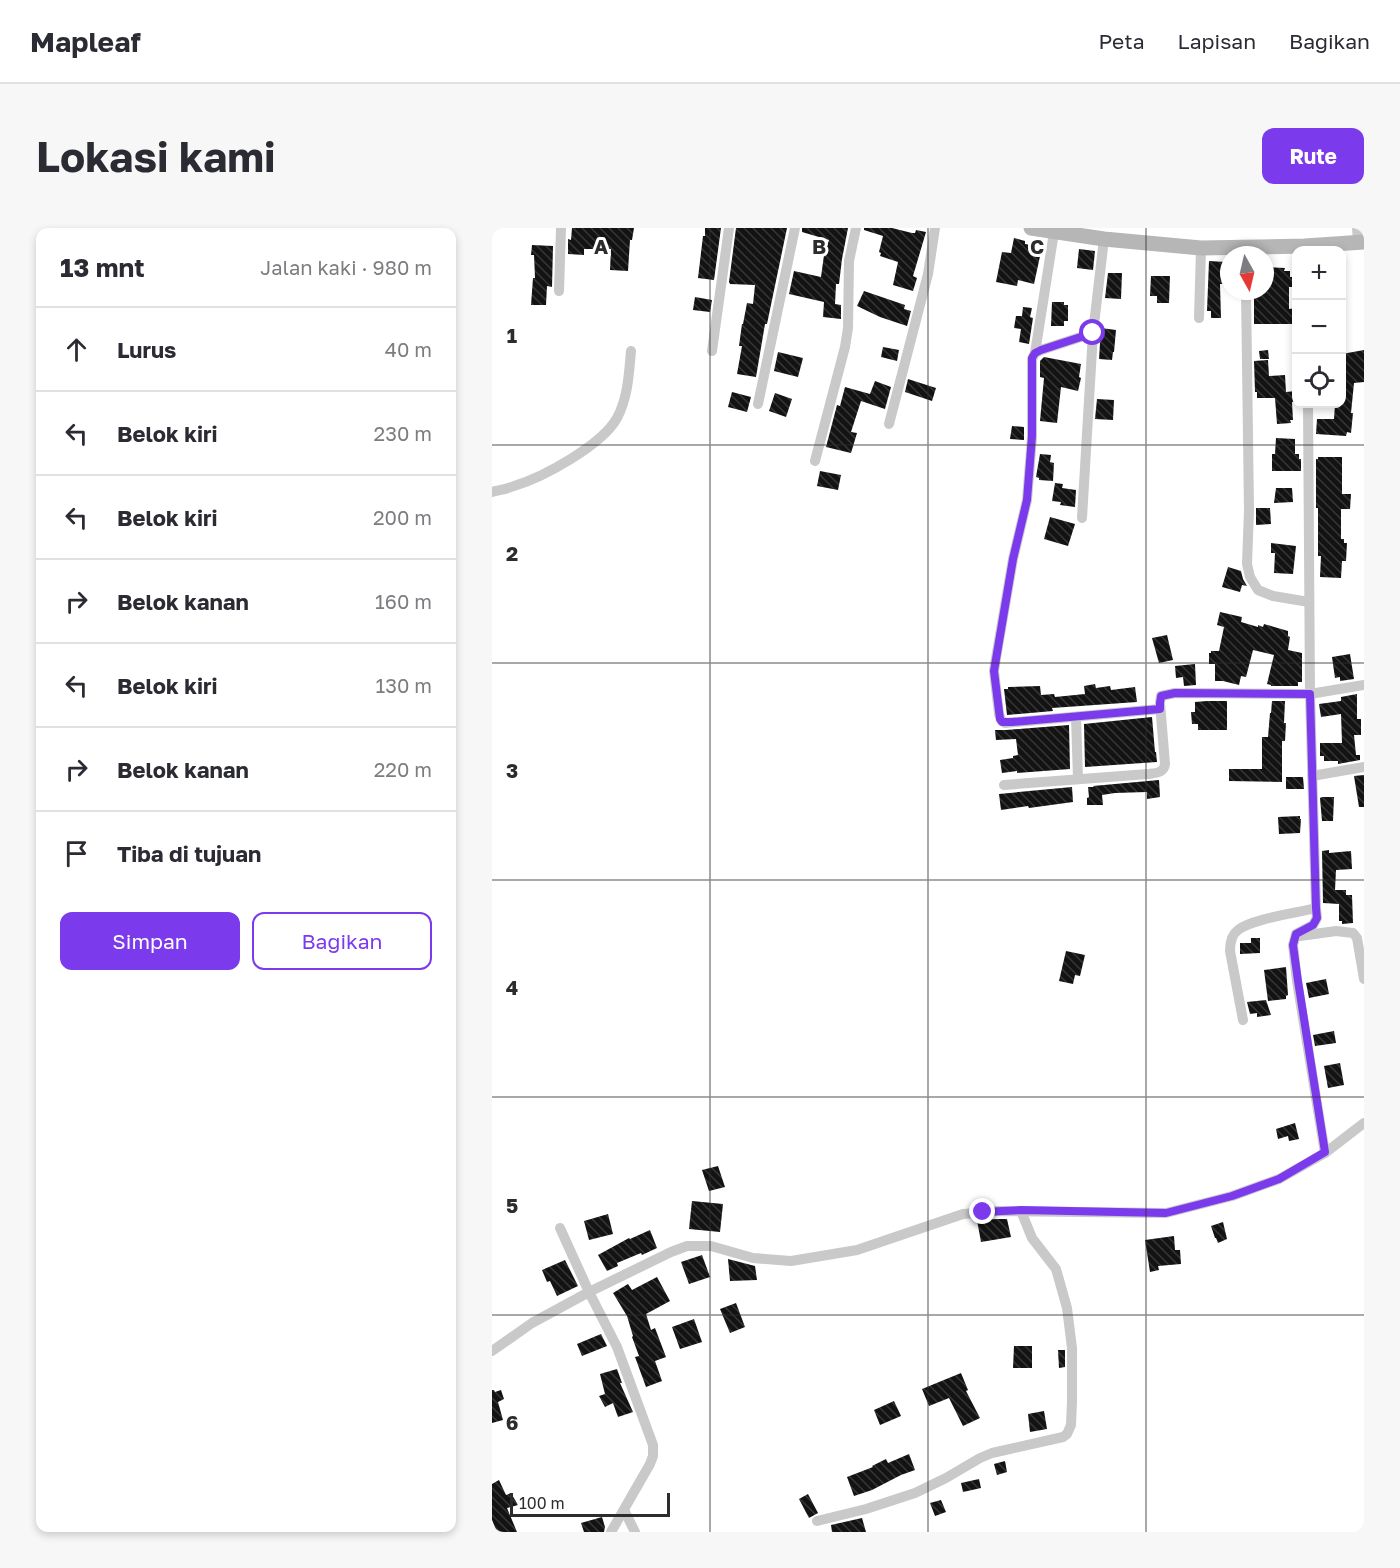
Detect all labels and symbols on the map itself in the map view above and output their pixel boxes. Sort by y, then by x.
text: A [594,234,608,258]
text: B [812,234,826,258]
text: C [1030,234,1044,258]
north arrow [1220,246,1274,300]
route start [1079,319,1105,345]
text: 1 [507,323,517,347]
text: 2 [506,541,518,565]
text: 3 [506,758,518,782]
text: 4 [506,975,518,999]
text: 5 [506,1193,518,1217]
route end [969,1198,995,1224]
text: 6 [506,1410,518,1434]
scale bar [510,1490,670,1518]

